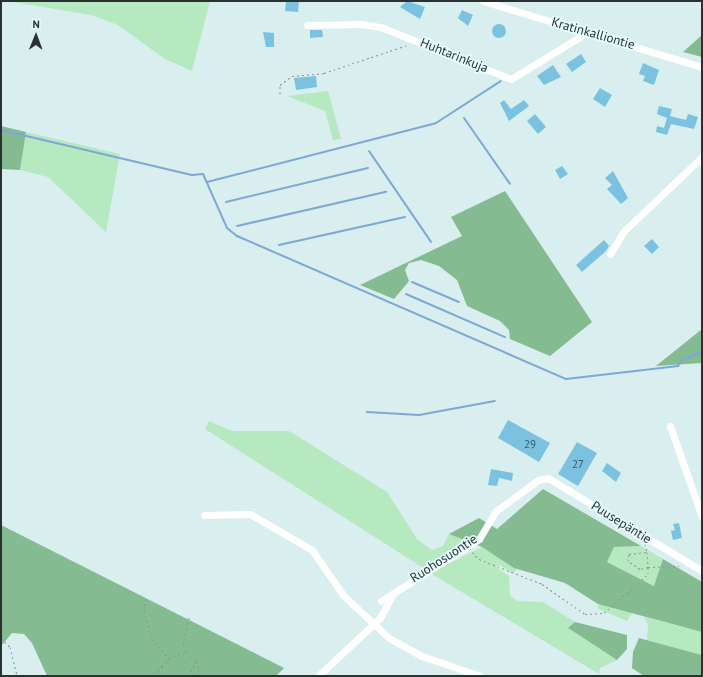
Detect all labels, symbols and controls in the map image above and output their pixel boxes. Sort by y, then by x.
street label: Kratinkalliontie [550,15,636,53]
north arrow [16,16,56,56]
text: N [32,17,40,31]
street label: Huhtarinkuja [418,35,490,77]
house number: 29 [524,437,536,451]
house number: 27 [572,457,584,471]
street label: Puusepäntie [588,498,654,548]
street label: Ruohosuontie [408,532,480,586]

